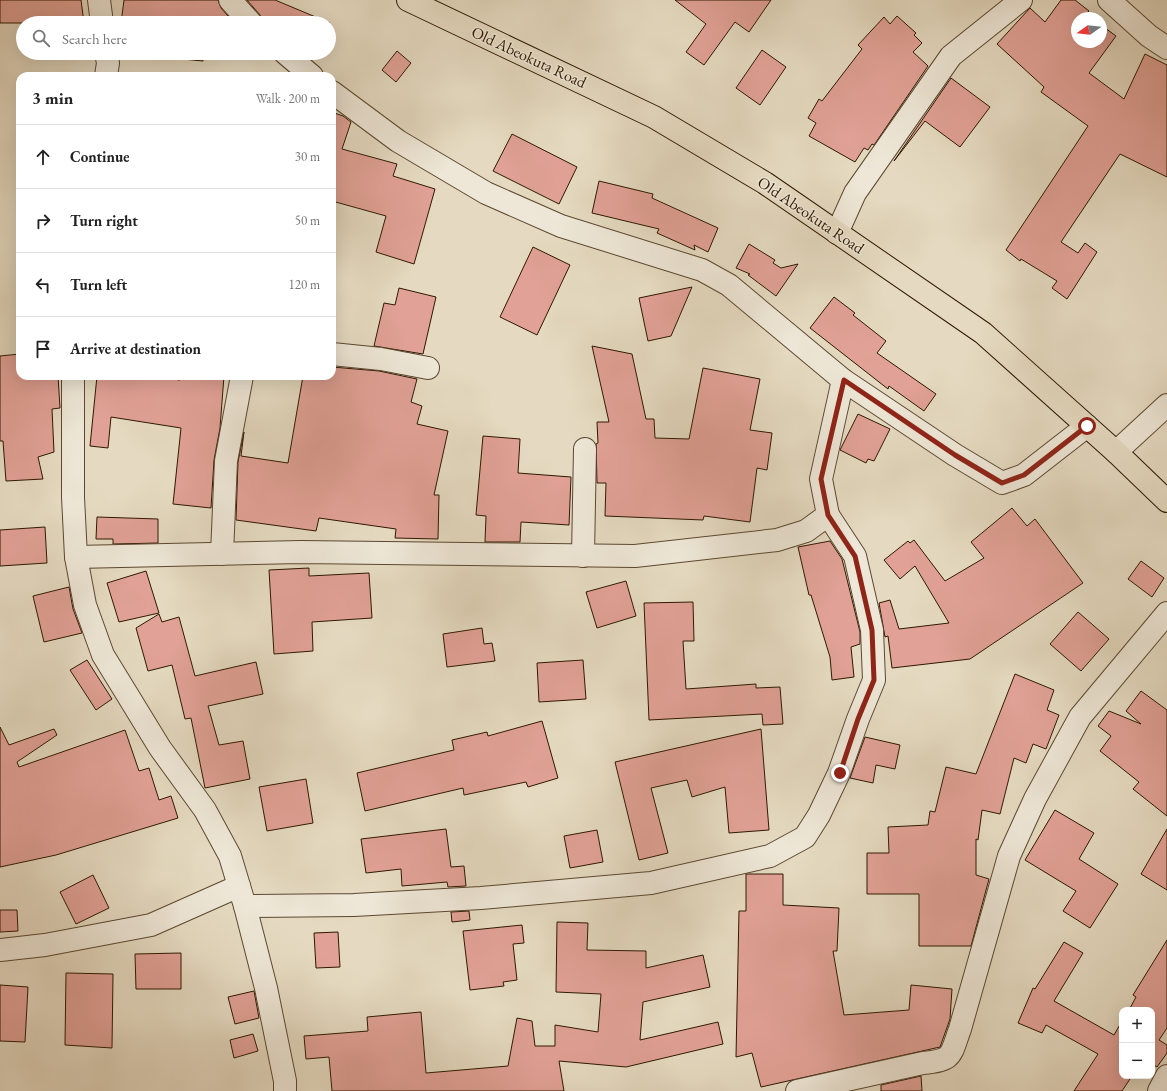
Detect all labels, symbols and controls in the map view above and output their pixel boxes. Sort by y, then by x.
north arrow [1071,12,1107,48]
search box [16,16,336,60]
street label: Old Abeokuta Road [468,21,591,93]
icon: search [30,27,52,49]
text: Search here [62,29,127,48]
text: 3 min [32,87,73,109]
text: Walk · 200 m [256,90,320,107]
icon: ahead [32,146,54,168]
text: Continue [70,147,130,166]
text: 30 m [295,148,320,165]
street label: Old Abeokuta Road [754,171,869,259]
icon: right [32,210,54,232]
text: Turn right [70,211,138,230]
text: 50 m [295,212,320,229]
icon: left [32,274,54,296]
text: Turn left [70,275,127,294]
text: 120 m [289,276,320,293]
icon: arrive [32,338,54,360]
text: Arrive at destination [70,339,201,358]
route start [1078,417,1096,435]
route end [831,764,849,782]
map controls [1119,1007,1155,1079]
button: + [1119,1007,1155,1043]
button: − [1119,1043,1155,1079]

